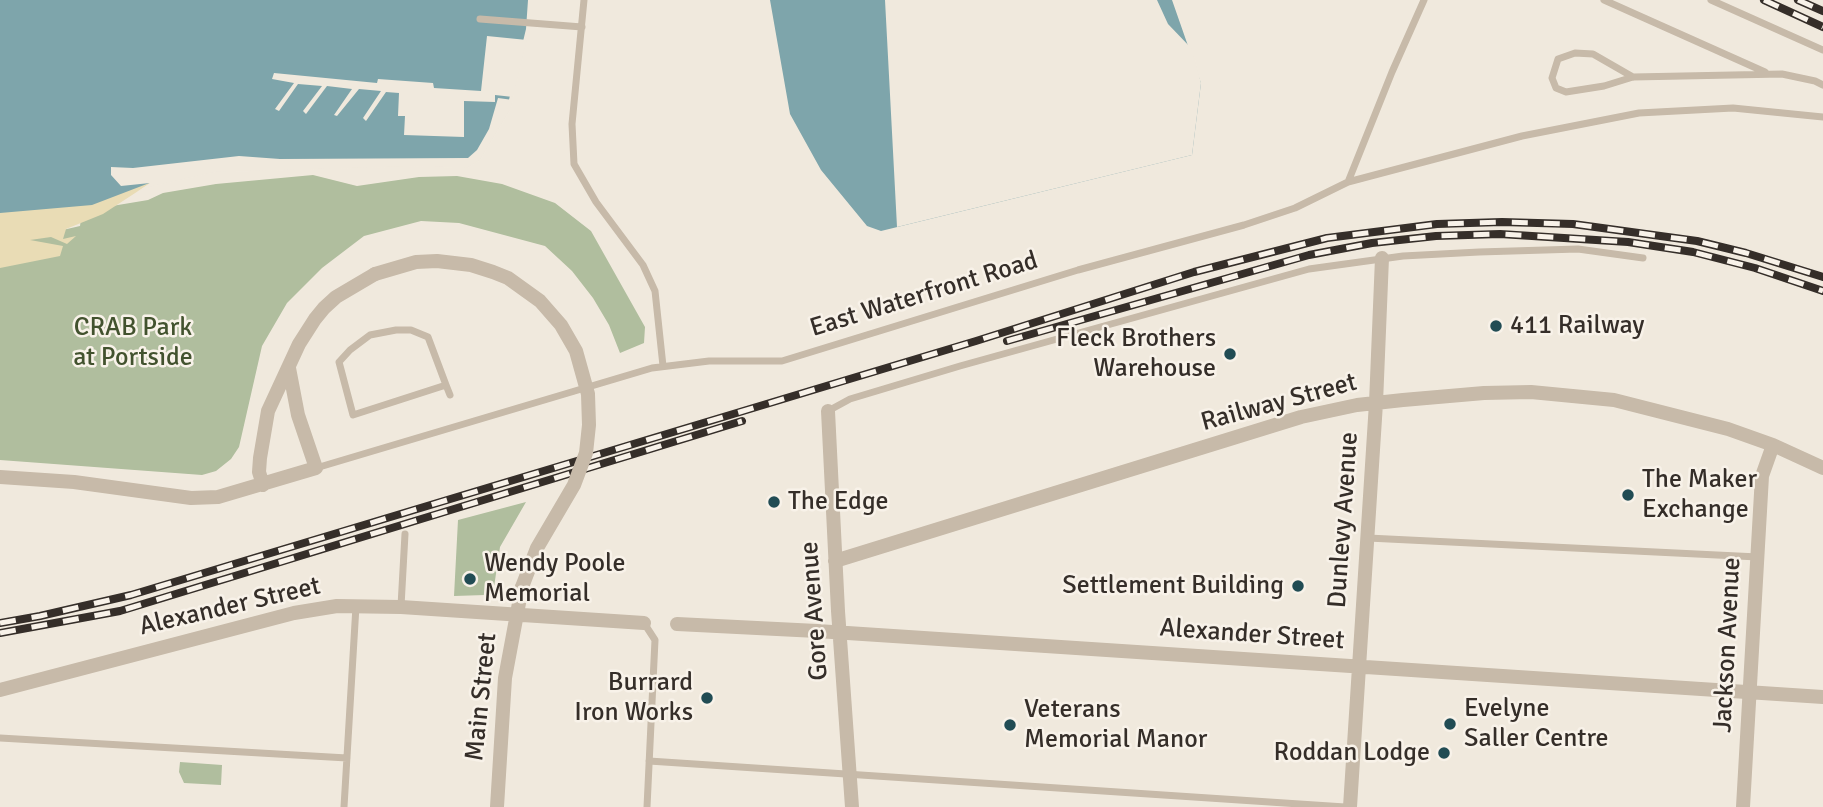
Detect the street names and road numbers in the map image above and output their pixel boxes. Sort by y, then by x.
street label: East Waterfront Road [806,245,1042,345]
street label: Railway Street [1198,367,1360,439]
street label: Dunlevy Avenue [1322,431,1366,609]
street label: Gore Avenue [795,540,835,682]
street label: Jackson Avenue [1708,557,1748,733]
street label: Alexander Street [136,571,324,643]
street label: Alexander Street [1159,613,1345,657]
street label: Main Street [460,631,504,763]

